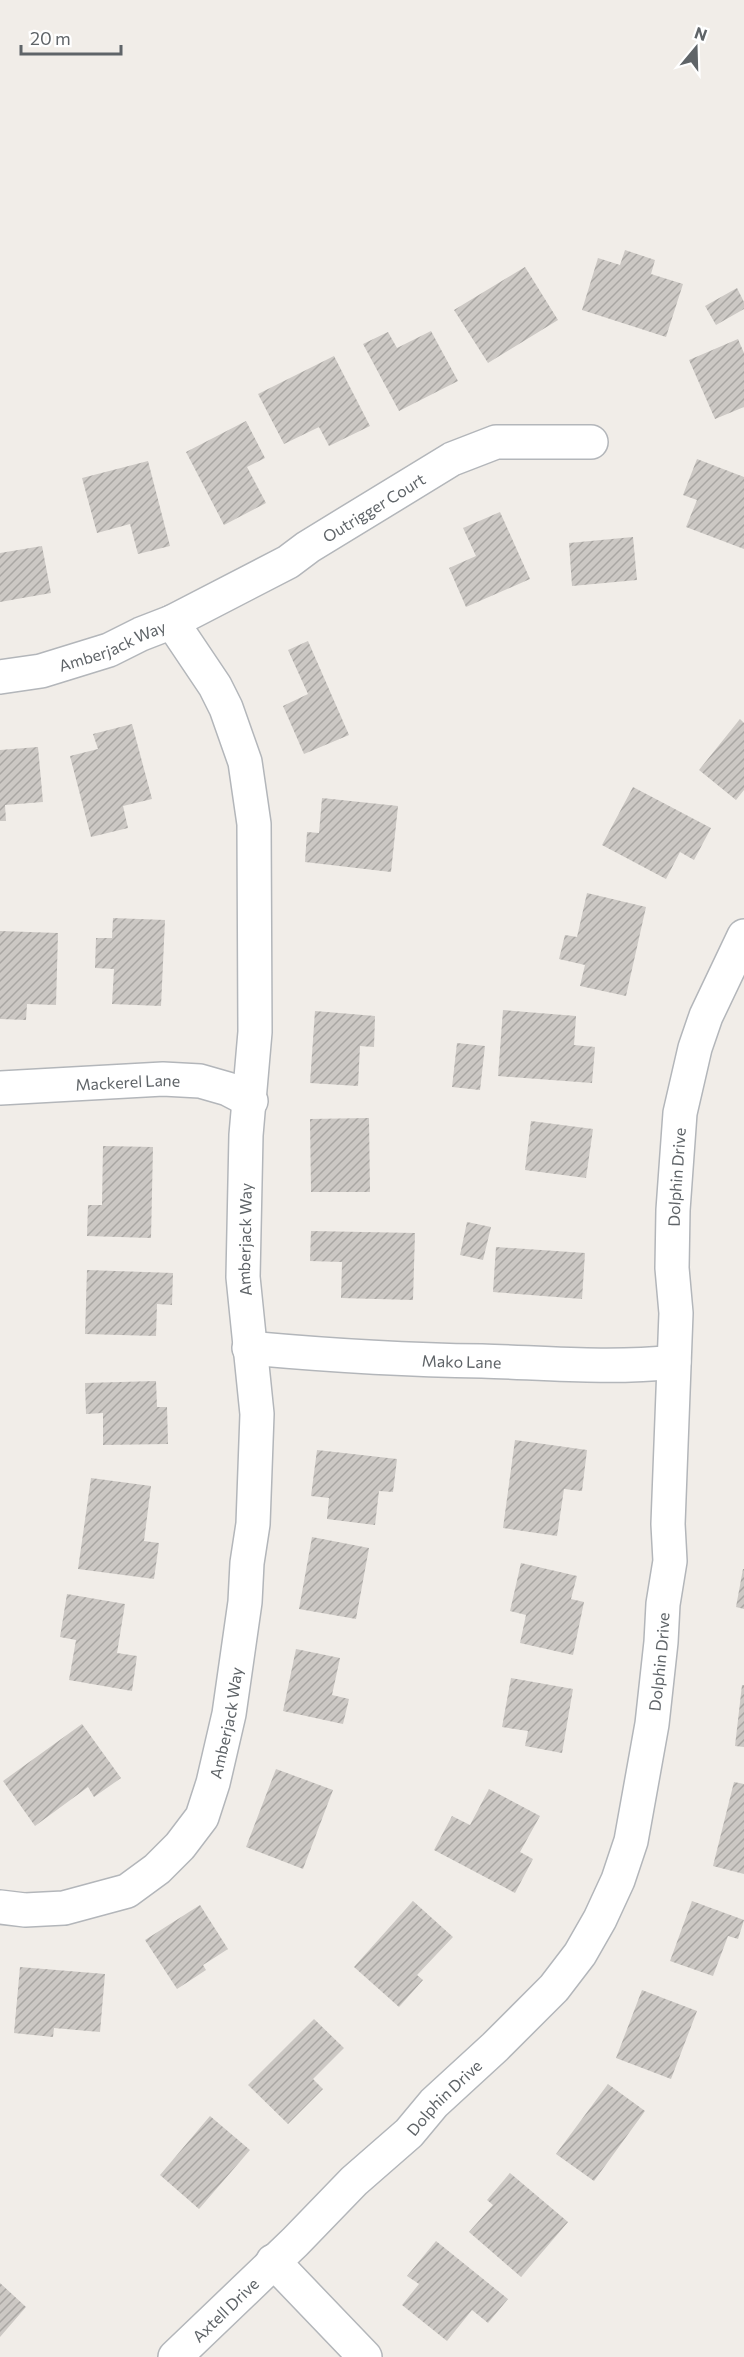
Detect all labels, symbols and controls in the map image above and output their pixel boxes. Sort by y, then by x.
scale bar [21,18,122,56]
north arrow [666,18,726,78]
text: N [692,22,710,44]
text: 20 m [30,27,71,49]
street label: Outrigger Court [319,468,429,545]
street label: Amberjack Way [56,616,168,675]
street label: Mackerel Lane [75,1069,181,1093]
street label: Dolphin Drive [663,1127,688,1227]
street label: Amberjack Way [233,1183,254,1297]
street label: Mako Lane [421,1350,502,1371]
street label: Dolphin Drive [644,1612,672,1712]
street label: Amberjack Way [205,1666,245,1780]
street label: Dolphin Drive [402,2055,485,2139]
street label: Axtell Drive [188,2273,262,2345]

